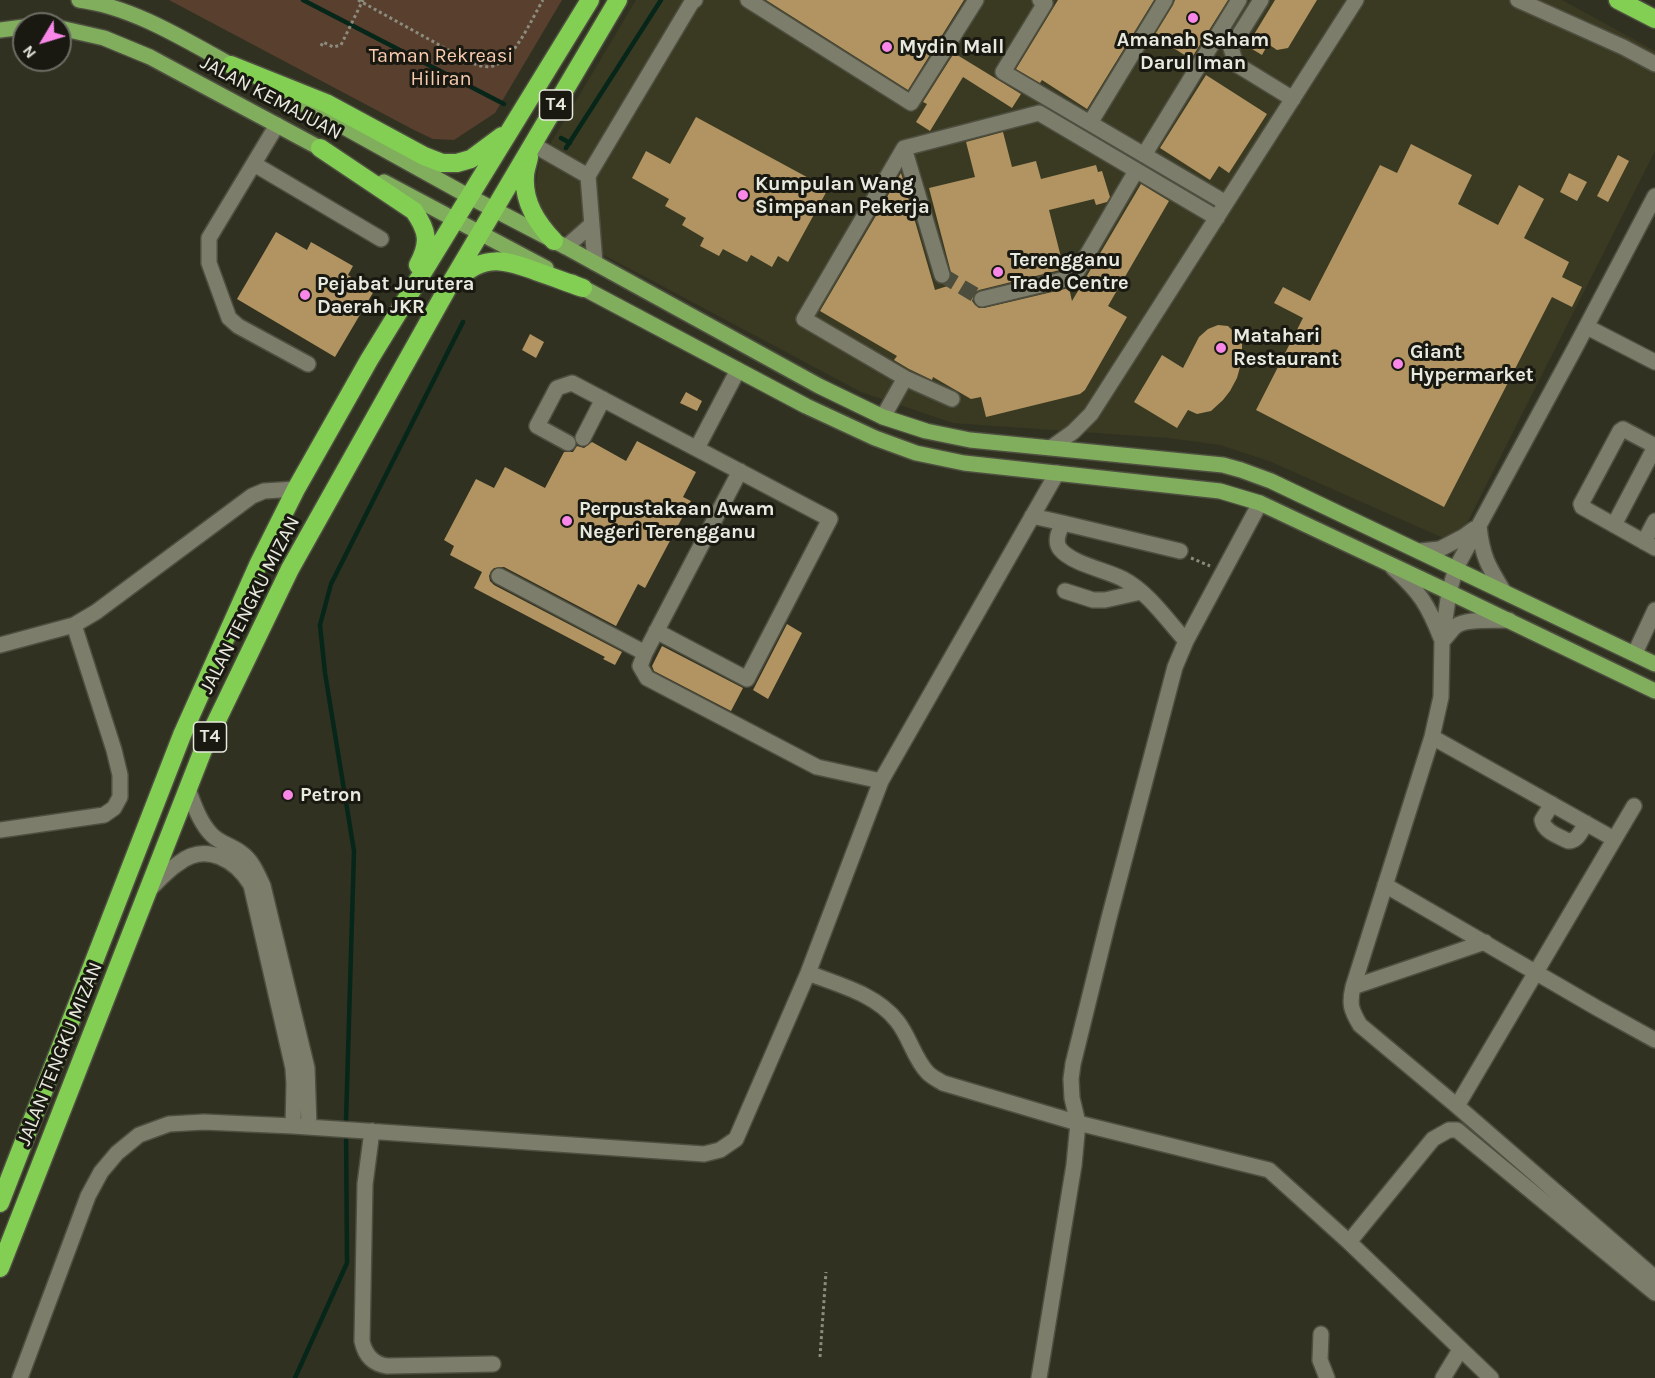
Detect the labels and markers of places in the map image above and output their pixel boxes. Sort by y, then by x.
marker: Amanah Saham Darul Iman [1186,11,1200,25]
place label: Amanah Saham Darul Iman [1117,28,1269,75]
place label: Mydin Mall [899,35,1004,59]
marker: Mydin Mall [880,40,894,54]
place label: Kumpulan Wang Simpanan Pekerja [755,172,930,219]
marker: Kumpulan Wang Simpanan Pekerja [736,188,750,202]
place label: Terengganu Trade Centre [1010,248,1128,295]
marker: Terengganu Trade Centre [991,265,1005,279]
place label: Pejabat Jurutera Daerah JKR [317,272,474,319]
marker: Pejabat Jurutera Daerah JKR [298,288,312,302]
place label: Matahari Restaurant [1233,324,1339,371]
place label: Giant Hypermarket [1410,340,1534,387]
marker: Matahari Restaurant [1214,341,1228,355]
marker: Giant Hypermarket [1391,357,1405,371]
place label: Perpustakaan Awam Negeri Terengganu [579,497,775,544]
marker: Perpustakaan Awam Negeri Terengganu [560,514,574,528]
place label: Petron [300,783,362,807]
marker: Petron [281,788,295,802]

